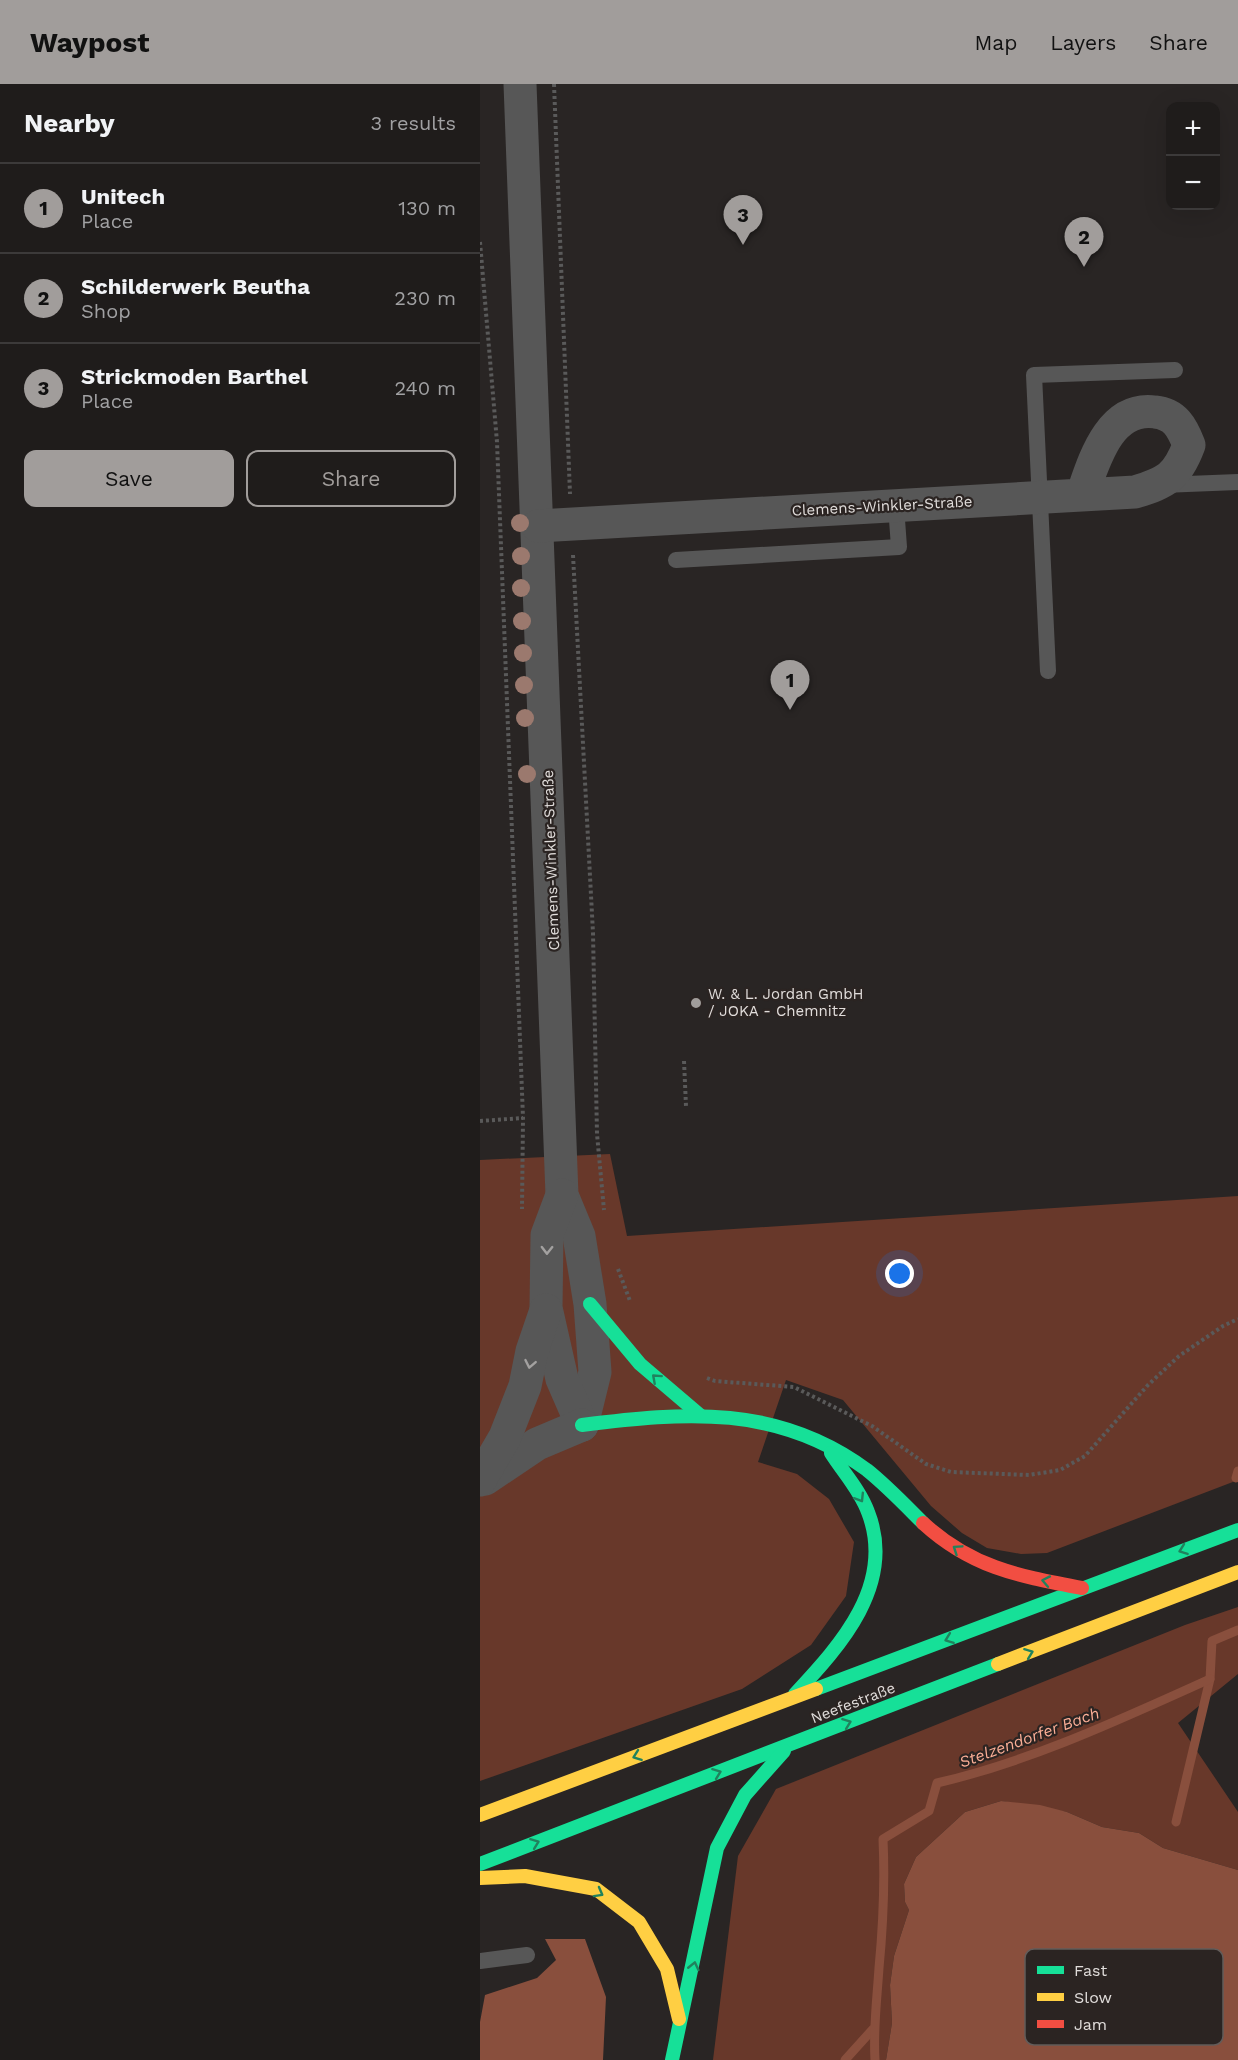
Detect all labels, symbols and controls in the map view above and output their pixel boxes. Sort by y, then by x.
text: Waypost [30,26,149,59]
text: Map [974,30,1017,55]
text: Layers [1050,30,1116,55]
text: Share [1149,30,1208,55]
map controls [1166,102,1220,210]
button: + [1166,102,1220,156]
text: Nearby [24,108,115,138]
text: 3 results [371,111,456,135]
button: − [1166,156,1220,210]
text: Unitech [81,184,165,209]
text: 1 [39,196,48,220]
text: 130 m [398,196,456,220]
pin: 3 [724,196,762,245]
text: Place [81,209,133,233]
pin: 2 [1064,218,1104,267]
text: Schilderwerk Beutha [81,274,310,299]
text: 2 [38,286,49,310]
text: 230 m [394,286,456,310]
text: Shop [81,299,131,323]
text: Strickmoden Barthel [81,364,308,389]
text: 3 [38,376,49,400]
text: 240 m [394,376,456,400]
text: Place [81,389,133,413]
button: Save [24,450,234,507]
button: Share [246,450,456,507]
street label: Clemens-Winkler-Straße [791,492,973,520]
pin: 1 [770,660,810,710]
street label: Clemens-Winkler-Straße [539,769,563,951]
place label: W. & L. Jordan GmbH / JOKA - Chemnitz [708,985,864,1020]
marker: W. & L. Jordan GmbH / JOKA - Chemnitz [689,996,703,1010]
one-way arrow [541,1246,553,1255]
your location [885,1259,914,1288]
one-way arrow [524,1359,537,1369]
one-way arrow [652,1375,663,1386]
one-way arrow [852,1492,864,1502]
one-way arrow [1178,1543,1189,1555]
one-way arrow [953,1546,964,1557]
one-way arrow [1041,1575,1051,1588]
one-way arrow [944,1631,955,1644]
one-way arrow [1023,1647,1033,1660]
street label: Neefestraße [808,1679,898,1727]
water label: Stelzendorfer Bach [957,1703,1102,1772]
one-way arrow [840,1718,851,1730]
one-way arrow [632,1749,643,1762]
one-way arrow [710,1768,721,1780]
one-way arrow [528,1838,539,1850]
one-way arrow [593,1886,603,1897]
legend [1025,1949,1223,2045]
one-way arrow [686,1961,699,1971]
text: Fast [1074,1961,1107,1980]
text: Slow [1074,1988,1112,2007]
text: Jam [1074,2015,1107,2034]

